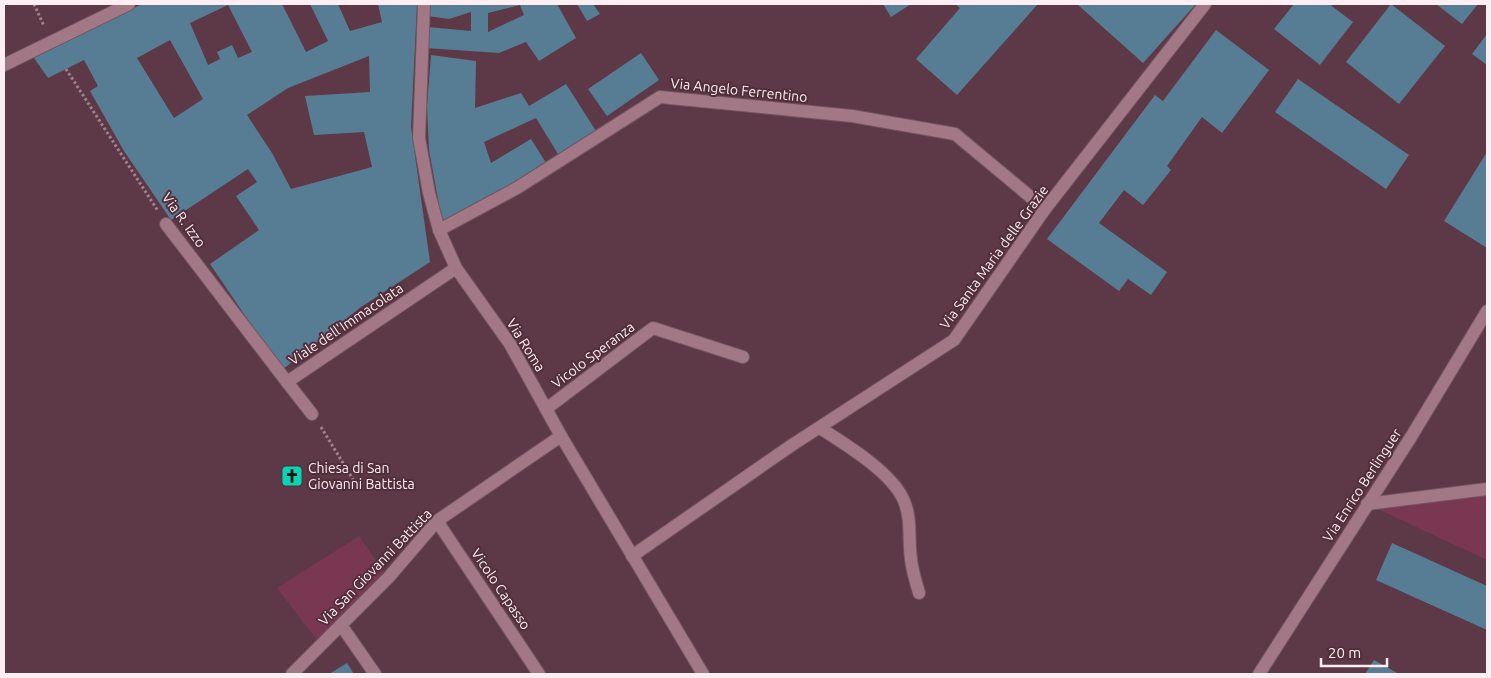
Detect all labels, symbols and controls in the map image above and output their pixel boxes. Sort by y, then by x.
street label: Via Angelo Ferrentino [670,75,808,105]
street label: Via Santa Maria delle Grazie [937,182,1051,332]
street label: Via R. Izzo [159,190,209,250]
street label: Viale dell'Immacolata [286,280,406,368]
street label: Via Roma [504,316,548,374]
street label: Vicolo Speranza [548,319,638,391]
street label: Via Enrico Berlinguer [1319,425,1405,545]
place label: Chiesa di San Giovanni Battista [308,460,415,492]
church icon: Chiesa di San Giovanni Battista [280,464,304,488]
street label: Via San Giovanni Battista [315,505,435,629]
street label: Vicolo Capasso [468,546,534,632]
scale bar [1321,636,1387,668]
text: 20 m [1328,644,1361,661]

